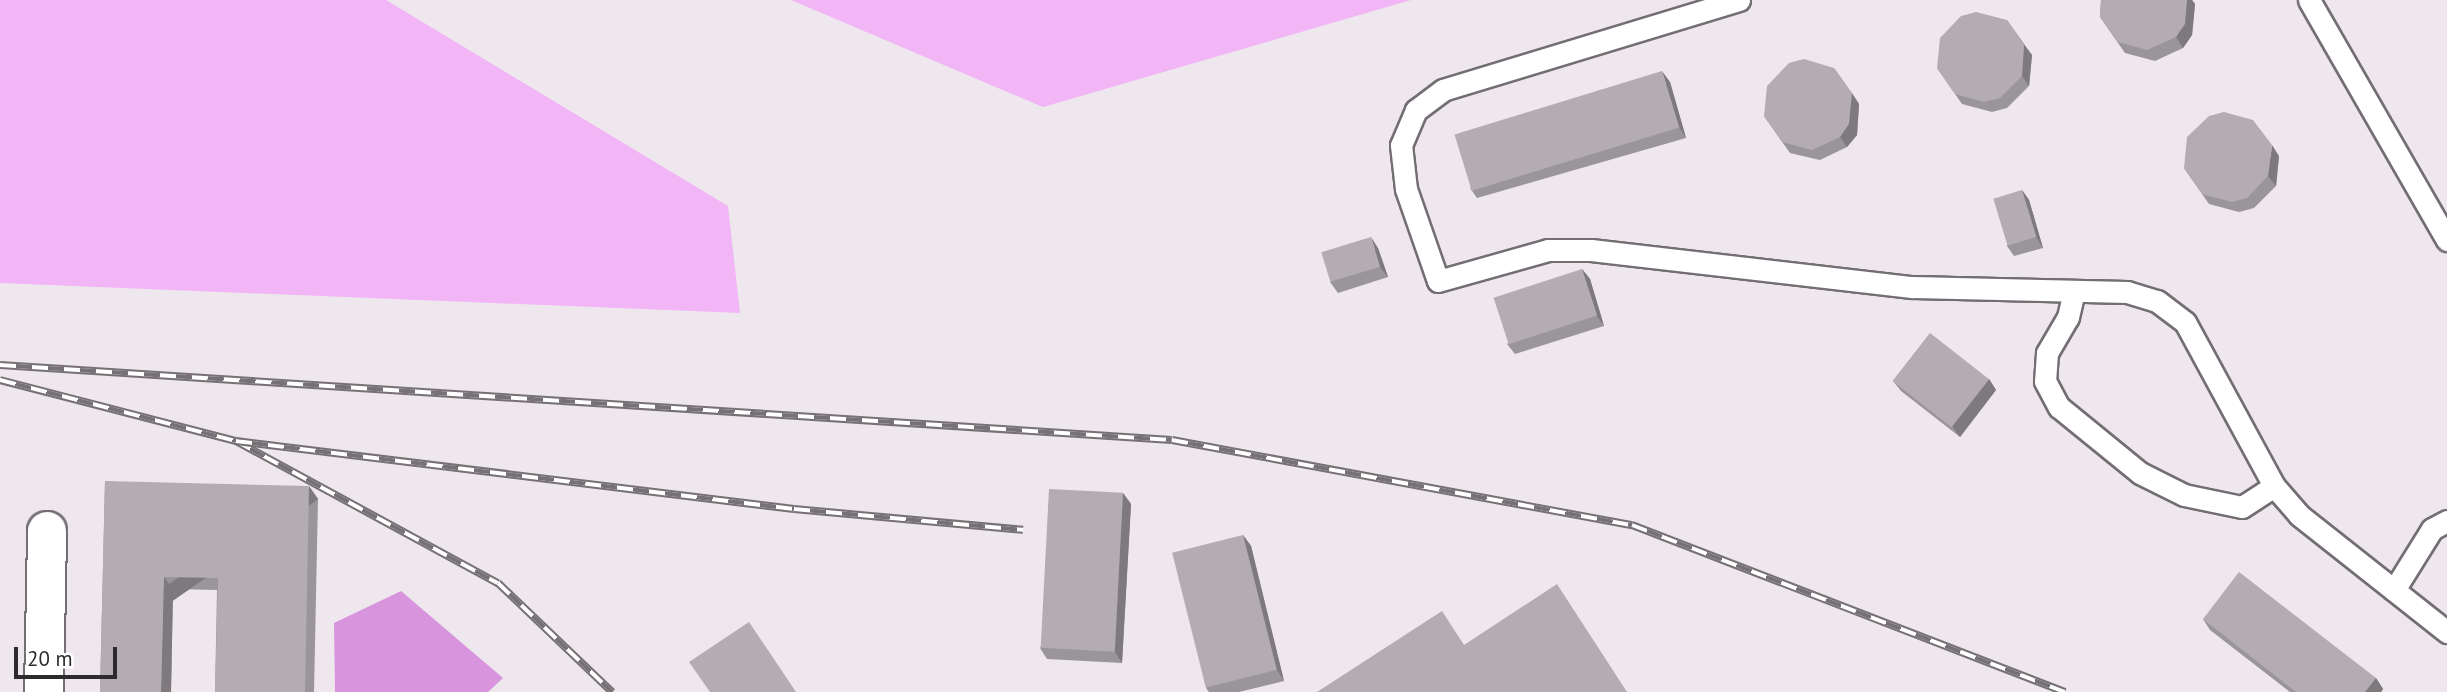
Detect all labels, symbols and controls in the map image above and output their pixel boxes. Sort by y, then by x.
scale bar [18,632,121,676]
text: 20 m [27,645,73,672]

